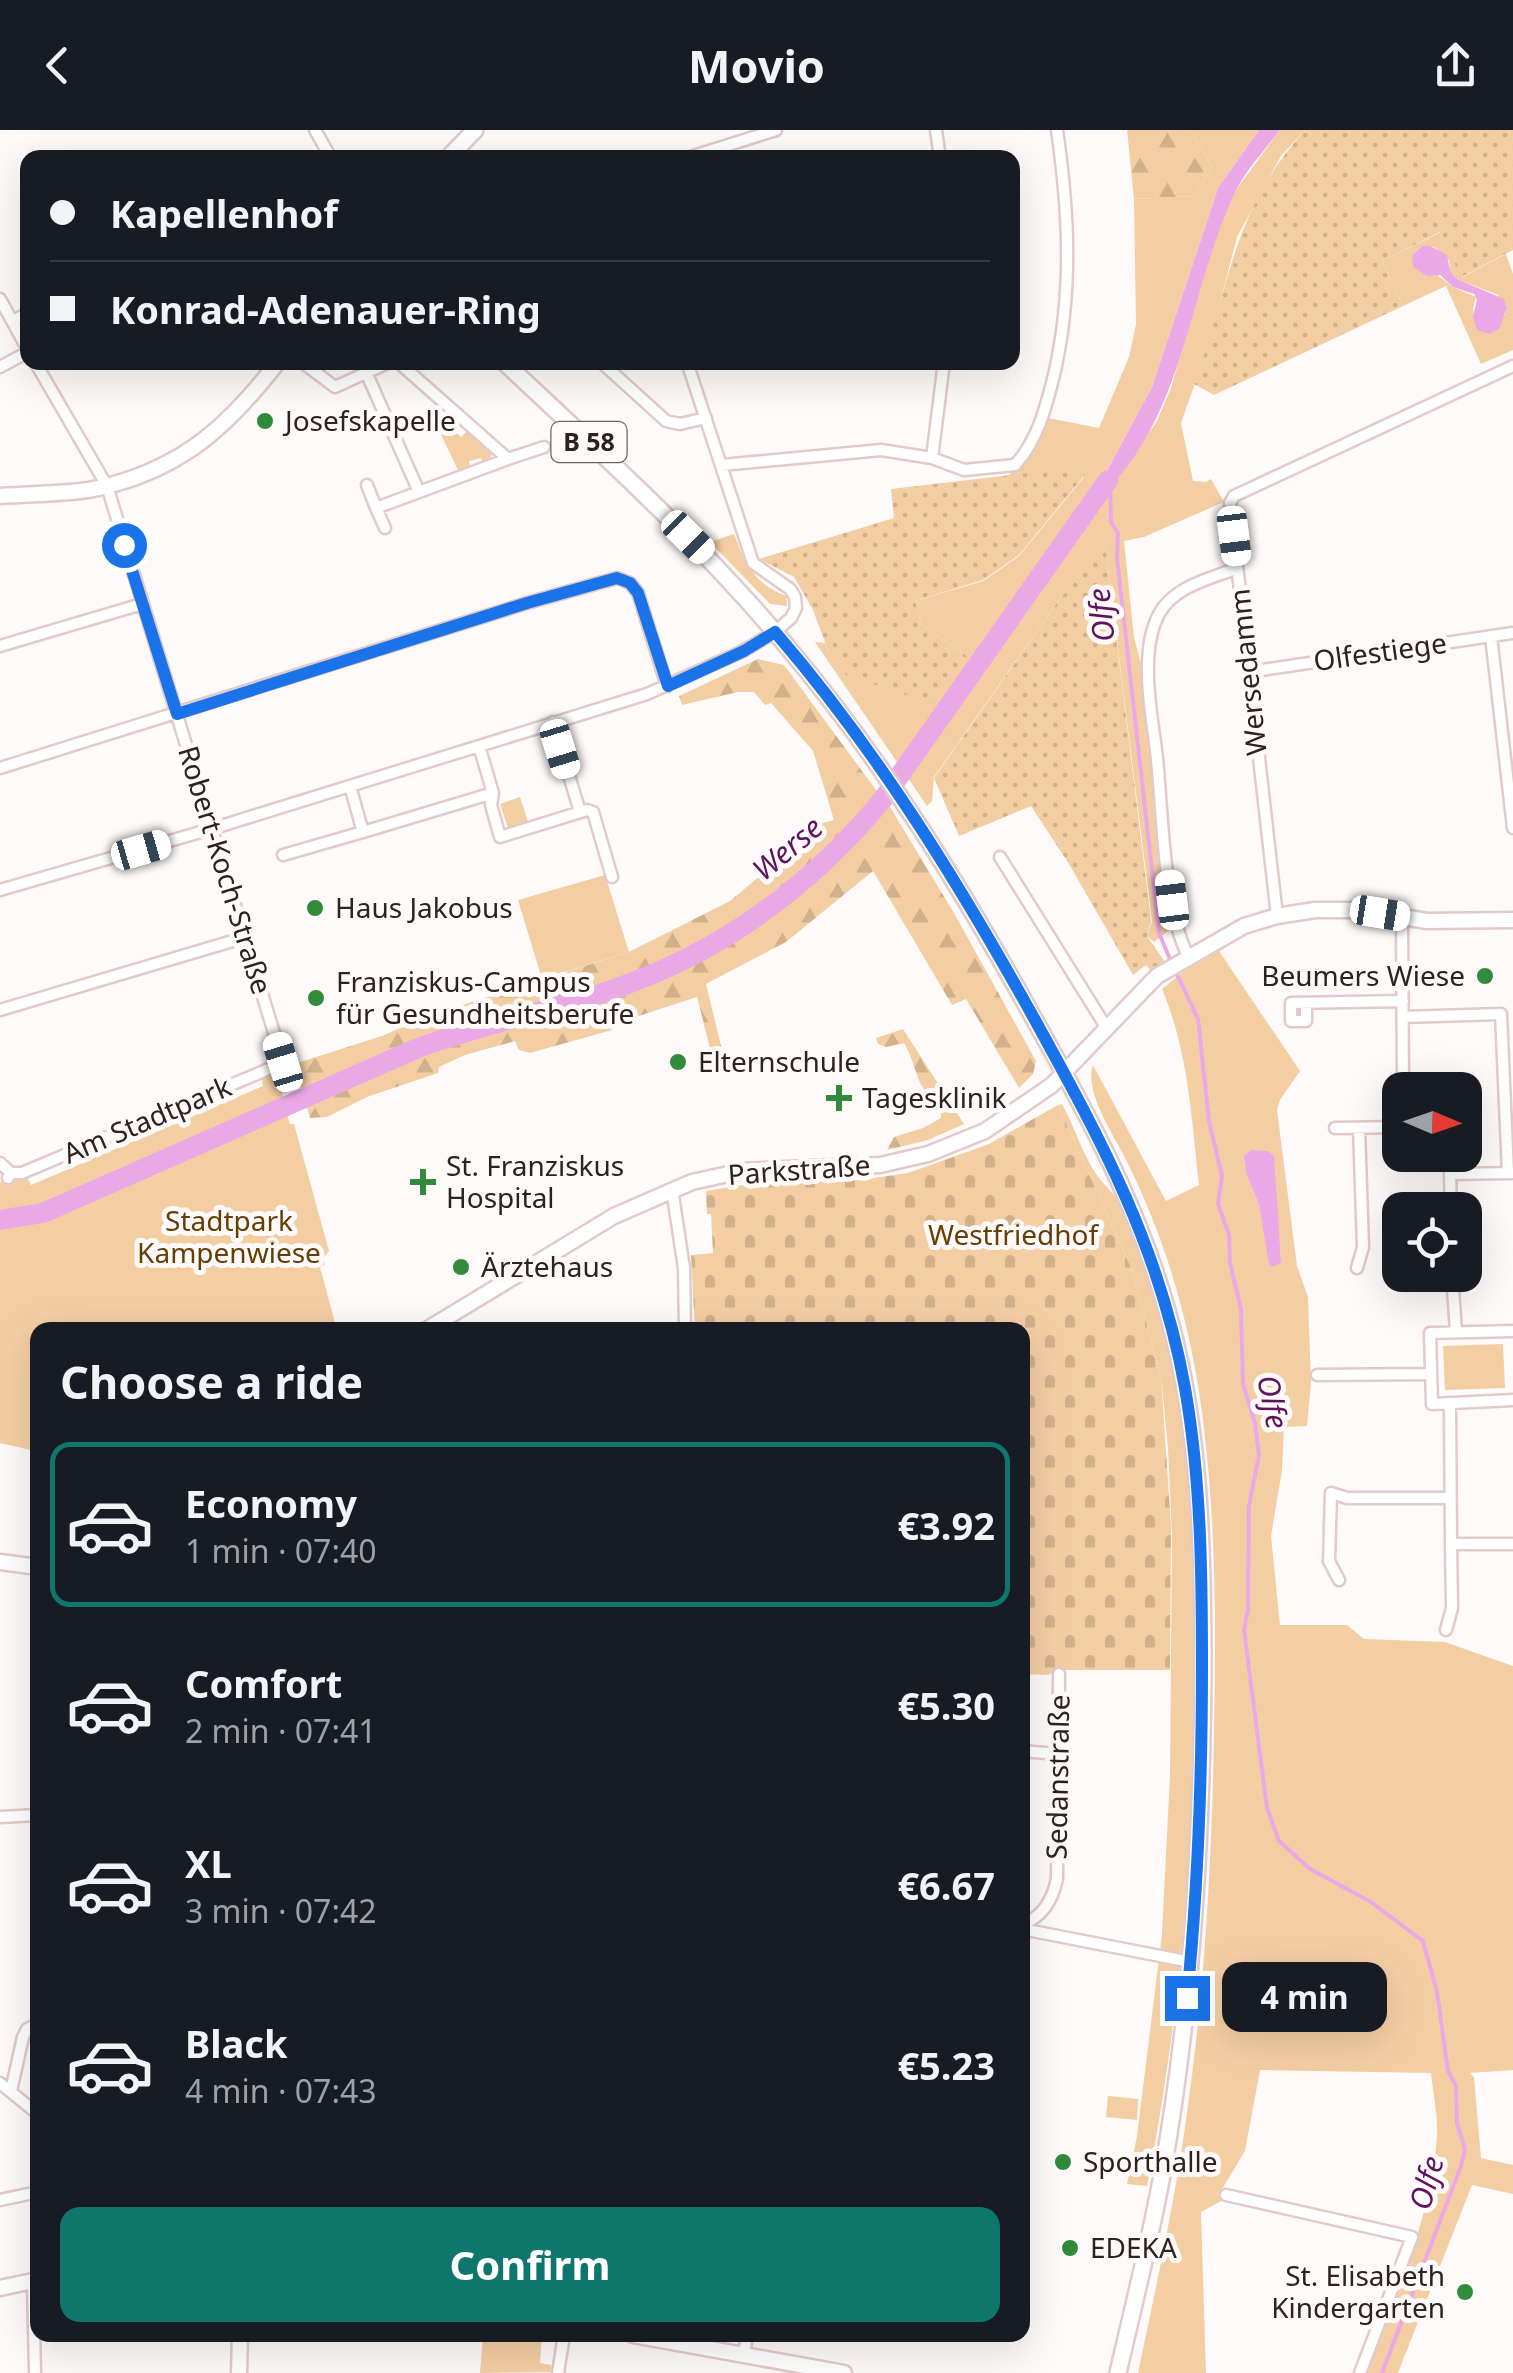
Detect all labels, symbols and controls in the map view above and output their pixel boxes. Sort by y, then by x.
text: Movio [688,35,825,96]
icon: back [30,38,85,93]
icon: share [1428,38,1483,93]
text: Kapellenhof [110,187,338,239]
text: Konrad-Adenauer-Ring [110,283,541,335]
place label: Josefskapelle [282,401,456,439]
marker: Josefskapelle [254,410,276,432]
road number: B 58 [552,422,626,462]
car [1215,504,1253,568]
car [656,505,720,569]
route start [102,523,147,568]
water label: Olfe [1077,586,1124,644]
street label: Wersedamm [1219,587,1275,757]
street label: Olfestiege [1311,623,1449,679]
car [537,716,583,782]
street label: Robert-Koch-Straße [170,741,282,999]
water label: Werse [743,806,831,889]
car [108,827,174,873]
car [1153,868,1191,932]
place label: Haus Jakobus [335,888,513,926]
car [1348,893,1412,933]
marker: Haus Jakobus [304,897,326,919]
place label: Beumers Wiese [1261,956,1465,994]
place label: Franziskus-Campus für Gesundheitsberufe [336,962,634,1032]
marker: Beumers Wiese [1474,965,1496,987]
marker: Franziskus-Campus für Gesundheitsberufe [305,987,327,1009]
car [260,1029,306,1095]
place label: Elternschule [698,1042,860,1080]
marker: Elternschule [667,1051,689,1073]
street label: Am Stadtpark [57,1067,237,1172]
north arrow [1382,1072,1482,1172]
map controls [1382,1072,1482,1292]
place label: Tagesklinik [862,1078,1006,1116]
marker: Tagesklinik [826,1085,852,1111]
street label: Parkstraße [726,1145,872,1193]
place label: St. Franziskus Hospital [446,1146,624,1216]
marker: St. Franziskus Hospital [410,1169,436,1195]
button: locate [1382,1192,1482,1292]
park label: Stadtpark Kampenwiese [137,1201,321,1271]
park label: Westfriedhof [928,1215,1099,1253]
place label: Ärztehaus [481,1247,613,1285]
marker: Ärztehaus [450,1256,472,1278]
text: Choose a ride [60,1351,363,1412]
water label: Olfe [1248,1371,1299,1432]
text: Economy [185,1477,357,1529]
icon: car [65,1480,155,1570]
text: €3.92 [897,1499,995,1551]
text: 1 min · 07:40 [185,1529,377,1572]
text: Comfort [185,1657,342,1709]
icon: car [65,1660,155,1750]
text: €5.30 [897,1679,995,1731]
street label: Sedanstraße [1037,1694,1077,1860]
text: 2 min · 07:41 [185,1709,377,1752]
text: XL [185,1837,232,1889]
icon: car [65,1840,155,1930]
text: €6.67 [897,1859,995,1911]
text: 3 min · 07:42 [185,1889,377,1932]
callout: 4 min [1222,1963,1387,2033]
text: 4 min [1260,1975,1349,2018]
route end [1165,1976,1210,2021]
text: Black [185,2017,288,2069]
icon: car [65,2020,155,2110]
text: €5.23 [897,2039,995,2091]
text: 4 min · 07:43 [185,2069,377,2112]
place label: Sporthalle [1083,2142,1217,2180]
marker: Sporthalle [1052,2151,1074,2173]
water label: Olfe [1398,2151,1453,2214]
button: Confirm [60,2207,1000,2322]
place label: EDEKA [1090,2228,1177,2266]
marker: EDEKA [1059,2237,1081,2259]
place label: St. Elisabeth Kindergarten [1271,2256,1445,2326]
marker: St. Elisabeth Kindergarten [1454,2281,1476,2303]

